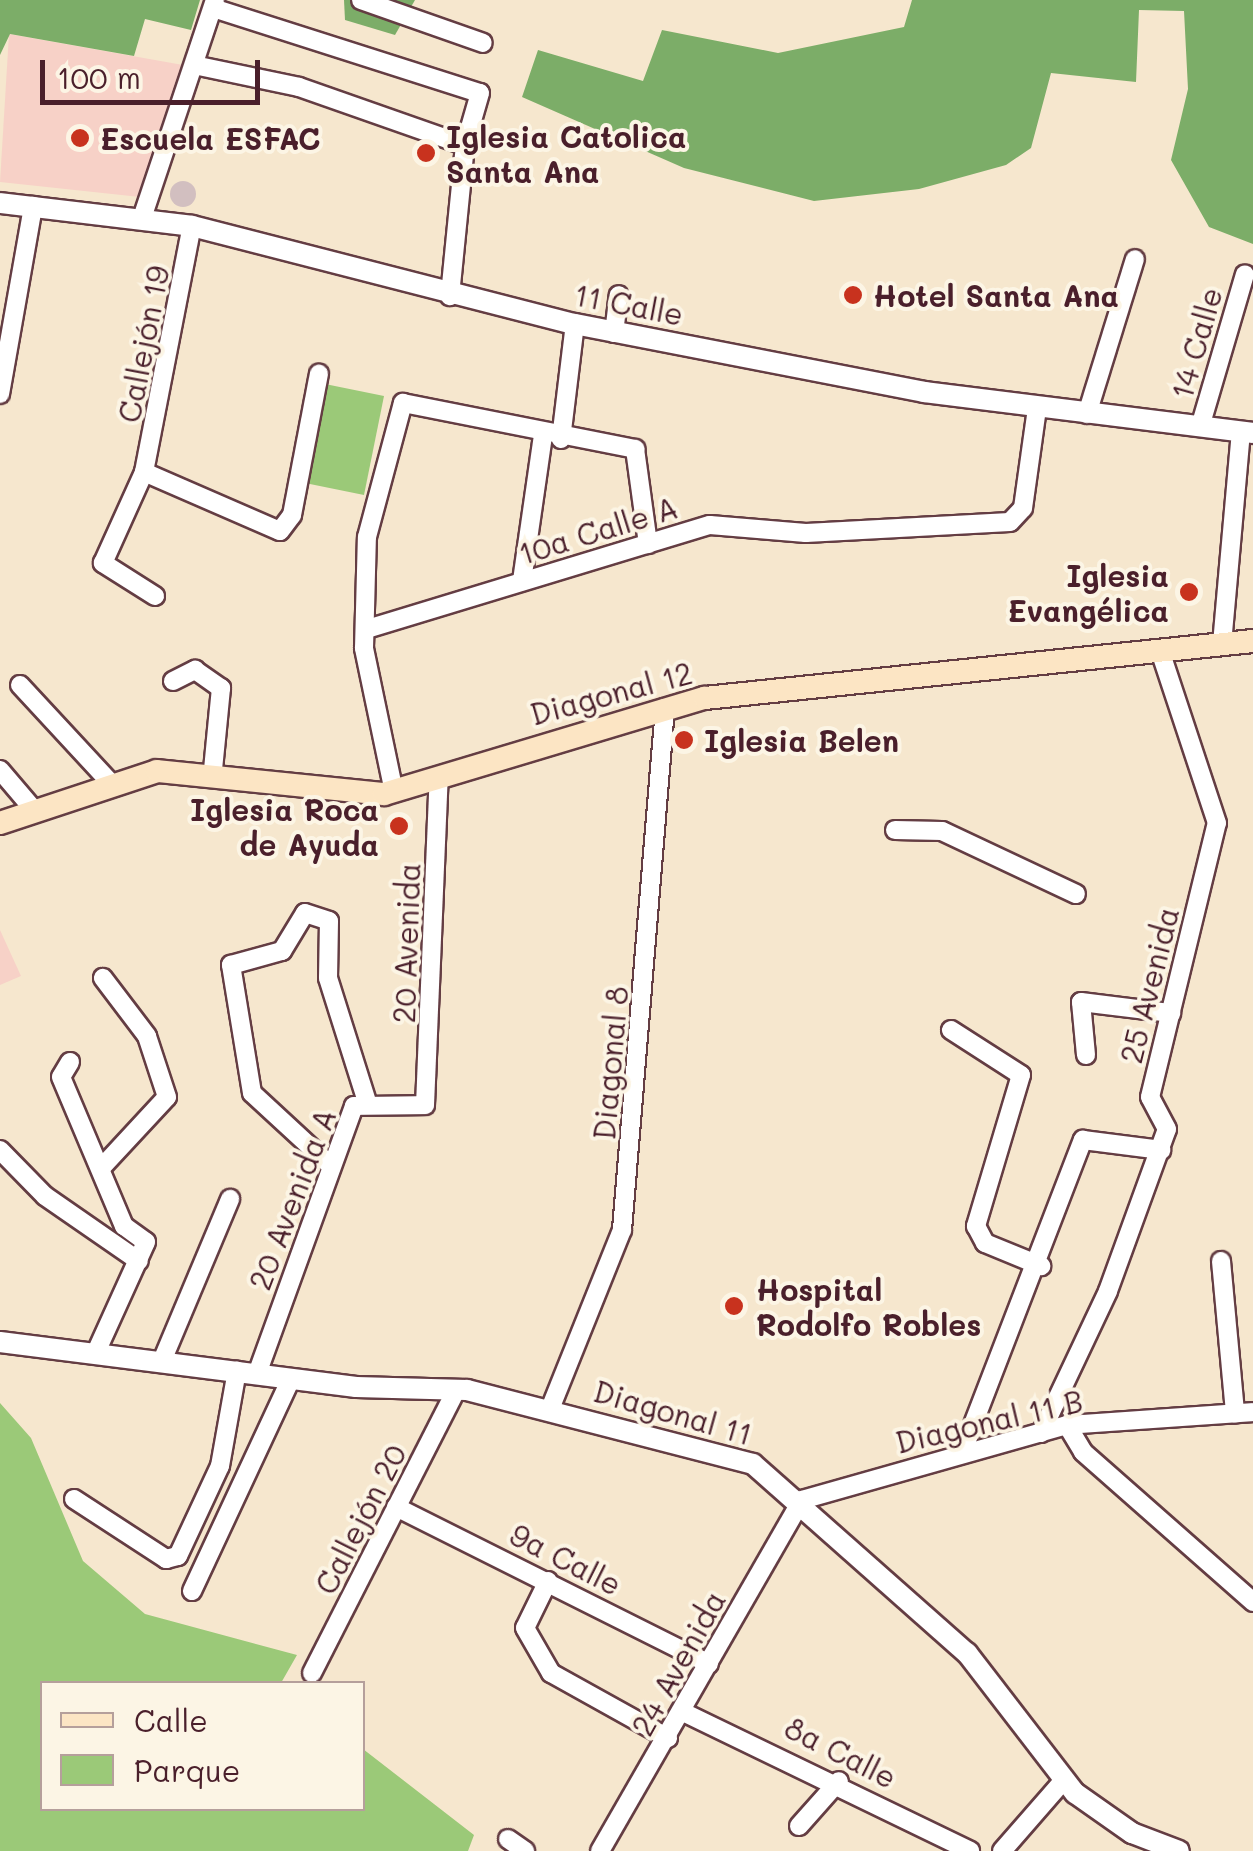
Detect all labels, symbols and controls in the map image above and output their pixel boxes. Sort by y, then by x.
scale bar [45,40,265,102]
text: 100 m [57,57,141,97]
place label: Iglesia Catolica Santa Ana [446,118,686,188]
place label: Escuela ESFAC [100,120,320,156]
marker: Escuela ESFAC [69,127,91,149]
marker: Iglesia Catolica Santa Ana [415,142,437,164]
street label: Callejón 19 [110,263,176,425]
street label: 11 Calle [571,276,687,332]
place label: Hotel Santa Ana [873,277,1119,313]
street label: 14 Calle [1163,283,1229,403]
marker: Hotel Santa Ana [842,284,864,306]
street label: 10a Calle A [514,489,682,571]
place label: Iglesia Evangélica [1008,557,1169,628]
marker: Iglesia Evangélica [1178,581,1200,603]
street label: Diagonal 12 [526,654,696,732]
place label: Iglesia Belen [704,722,899,758]
marker: Iglesia Belen [673,729,695,751]
place label: Iglesia Roca de Ayuda [190,791,379,862]
marker: Iglesia Roca de Ayuda [388,815,410,837]
street label: 20 Avenida [385,862,427,1024]
street label: 25 Avenida [1112,903,1186,1067]
street label: Diagonal 8 [585,985,635,1141]
street label: 20 Avenida A [241,1103,343,1295]
place label: Hospital Rodolfo Robles [756,1271,981,1342]
marker: Hospital Rodolfo Robles [721,1293,747,1319]
street label: Diagonal 11 [590,1372,756,1452]
street label: Diagonal 11 B [892,1382,1086,1460]
street label: Callejón 20 [307,1438,413,1600]
street label: 9a Calle [504,1516,628,1602]
street label: 24 Avenida [624,1584,732,1742]
legend [40,1681,365,1811]
text: Calle [134,1700,208,1740]
street label: 8a Calle [779,1709,903,1795]
text: Parque [134,1750,240,1790]

